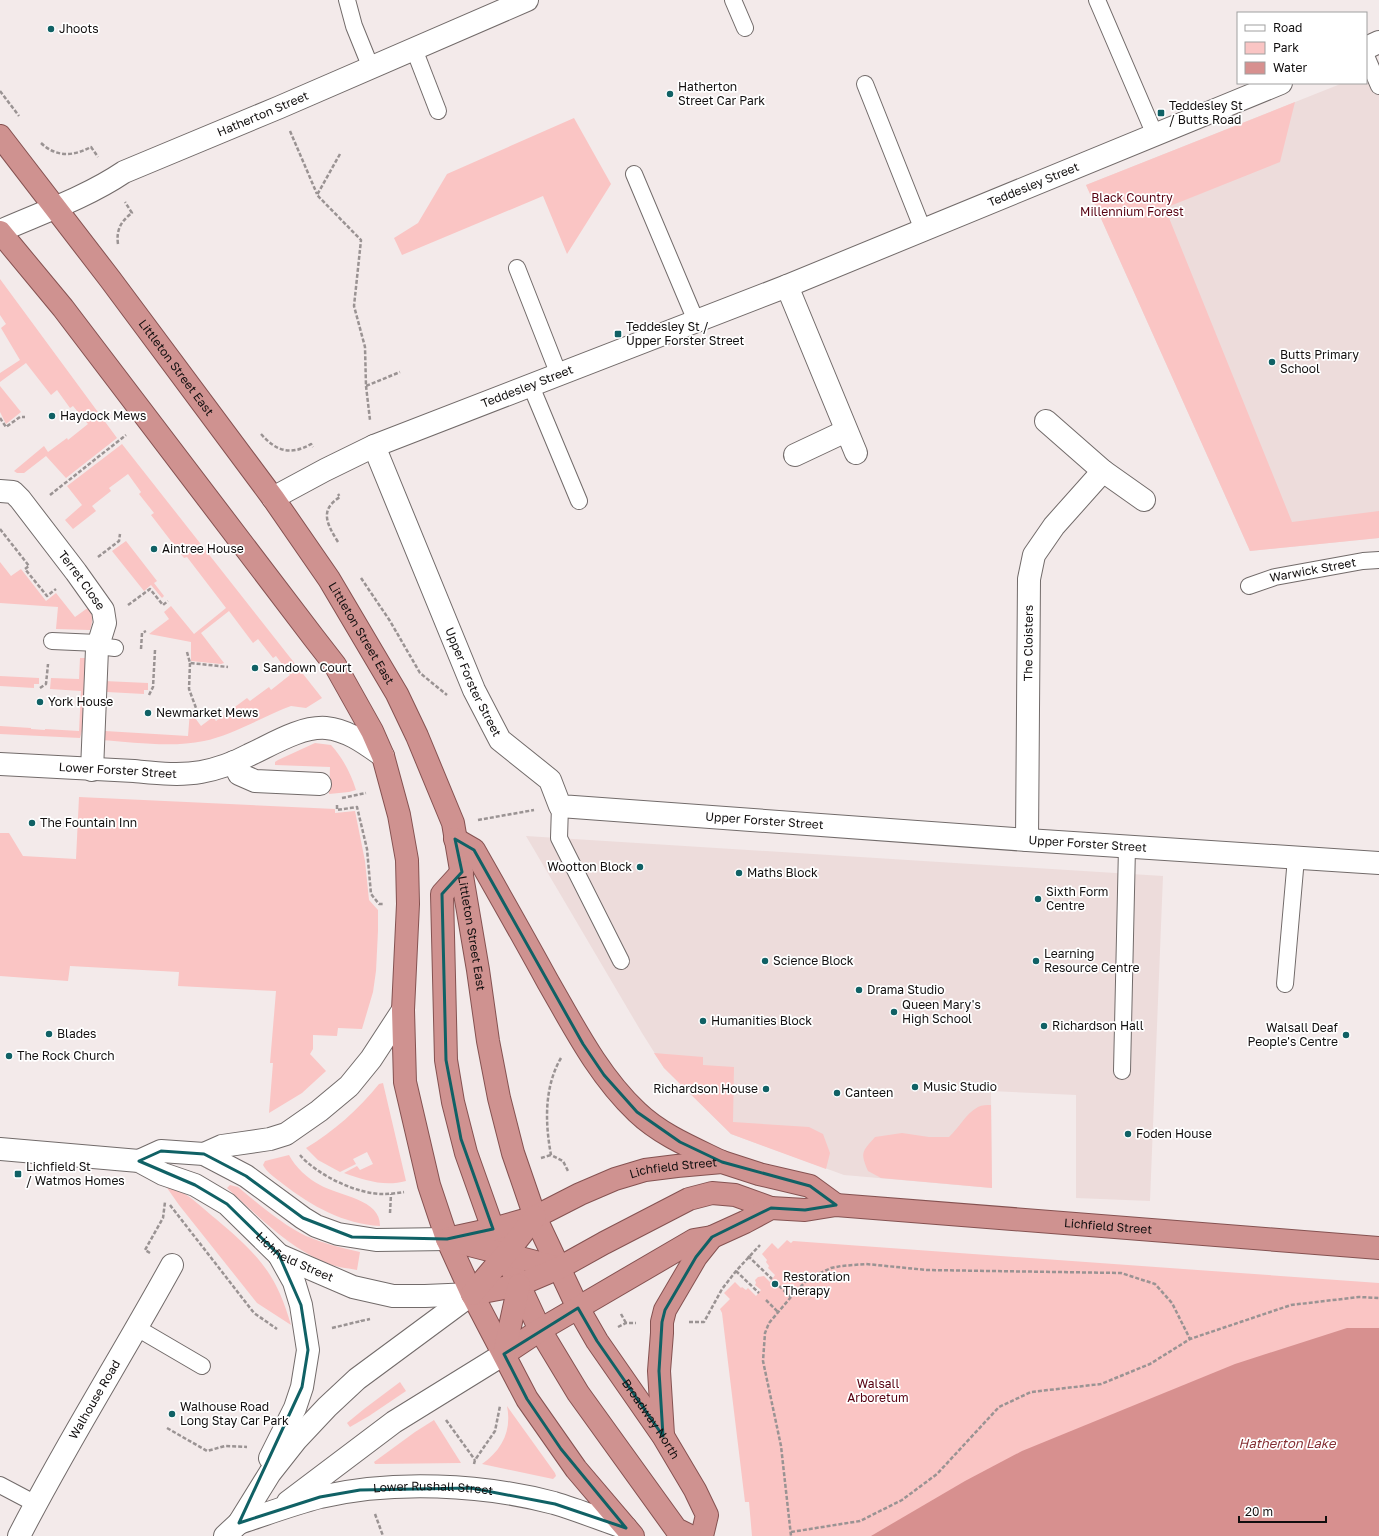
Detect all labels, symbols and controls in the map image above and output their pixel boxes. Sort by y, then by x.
legend [1237,12,1367,84]
text: Road [1273,20,1302,35]
place label: Jhoots [59,21,99,36]
marker: Jhoots [46,24,56,34]
text: Park [1273,40,1299,55]
text: Water [1273,60,1307,75]
place label: Hatherton Street Car Park [678,79,765,108]
street label: Hatherton Street [215,87,311,139]
marker: Hatherton Street Car Park [665,89,675,99]
place label: Teddesley St / Butts Road [1169,98,1243,127]
marker: Teddesley St / Butts Road [1156,108,1166,118]
street label: Teddesley Street [985,159,1081,210]
park label: Black Country Millennium Forest [1080,190,1184,219]
street label: Littleton Street East [136,316,217,419]
place label: Teddesley St / Upper Forster Street [626,319,745,348]
marker: Teddesley St / Upper Forster Street [613,329,623,339]
place label: Butts Primary School [1280,347,1359,376]
marker: Butts Primary School [1267,357,1277,367]
street label: Teddesley Street [479,362,575,411]
place label: Haydock Mews [60,408,146,423]
marker: Haydock Mews [47,411,57,421]
place label: Aintree House [162,541,244,556]
marker: Aintree House [149,544,159,554]
street label: Terret Close [55,547,109,613]
street label: Warwick Street [1268,554,1357,585]
street label: Littleton Street East [325,579,398,687]
street label: The Cloisters [1020,605,1036,681]
street label: Upper Forster Street [442,625,505,739]
place label: Sandown Court [263,660,352,675]
marker: Sandown Court [250,663,260,673]
place label: York House [48,694,113,709]
marker: York House [35,697,45,707]
place label: Newmarket Mews [156,705,258,720]
marker: Newmarket Mews [143,708,153,718]
street label: Lower Forster Street [58,759,177,781]
street label: Upper Forster Street [705,809,824,832]
place label: The Fountain Inn [40,815,137,830]
marker: The Fountain Inn [27,818,37,828]
street label: Upper Forster Street [1028,832,1148,855]
place label: Wootton Block [547,859,632,874]
marker: Wootton Block [635,862,645,872]
place label: Maths Block [747,865,818,880]
marker: Maths Block [734,868,744,878]
street label: Littleton Street East [455,875,489,992]
place label: Sixth Form Centre [1046,884,1108,913]
marker: Sixth Form Centre [1033,894,1043,904]
place label: Learning Resource Centre [1044,946,1140,975]
place label: Science Block [773,953,854,968]
marker: Science Block [760,956,770,966]
marker: Learning Resource Centre [1031,956,1041,966]
place label: Drama Studio [867,982,944,997]
marker: Drama Studio [854,985,864,995]
place label: Queen Mary's High School [902,997,981,1026]
marker: Queen Mary's High School [889,1007,899,1017]
place label: Humanities Block [711,1013,812,1028]
marker: Humanities Block [698,1016,708,1026]
place label: Richardson Hall [1052,1018,1144,1033]
place label: Walsall Deaf People's Centre [1247,1020,1339,1049]
marker: Richardson Hall [1039,1021,1049,1031]
place label: Blades [57,1026,96,1041]
marker: Blades [44,1029,54,1039]
marker: Walsall Deaf People's Centre [1341,1030,1351,1040]
place label: The Rock Church [17,1048,115,1063]
marker: The Rock Church [4,1051,14,1061]
place label: Music Studio [923,1079,997,1094]
place label: Richardson House [653,1081,758,1096]
marker: Music Studio [910,1082,920,1092]
marker: Richardson House [761,1084,771,1094]
place label: Canteen [845,1085,893,1100]
marker: Canteen [832,1088,842,1098]
place label: Foden House [1136,1126,1212,1141]
marker: Foden House [1123,1129,1133,1139]
street label: Lichfield Street [628,1154,718,1181]
place label: Lichfield St / Watmos Homes [26,1159,125,1188]
marker: Lichfield St / Watmos Homes [13,1169,23,1179]
street label: Lichfield Street [1063,1215,1153,1237]
street label: Lichfield Street [253,1228,336,1285]
place label: Restoration Therapy [783,1269,850,1298]
marker: Restoration Therapy [770,1279,780,1289]
street label: Walhouse Road [65,1357,123,1442]
street label: Broadway North [619,1376,683,1462]
park label: Walsall Arboretum [847,1376,909,1405]
place label: Walhouse Road Long Stay Car Park [180,1399,289,1428]
marker: Walhouse Road Long Stay Car Park [167,1409,177,1419]
water label: Hatherton Lake [1239,1435,1337,1451]
street label: Lower Rushall Street [372,1478,494,1498]
scale bar [1239,1498,1326,1524]
text: 20 m [1245,1504,1273,1519]

